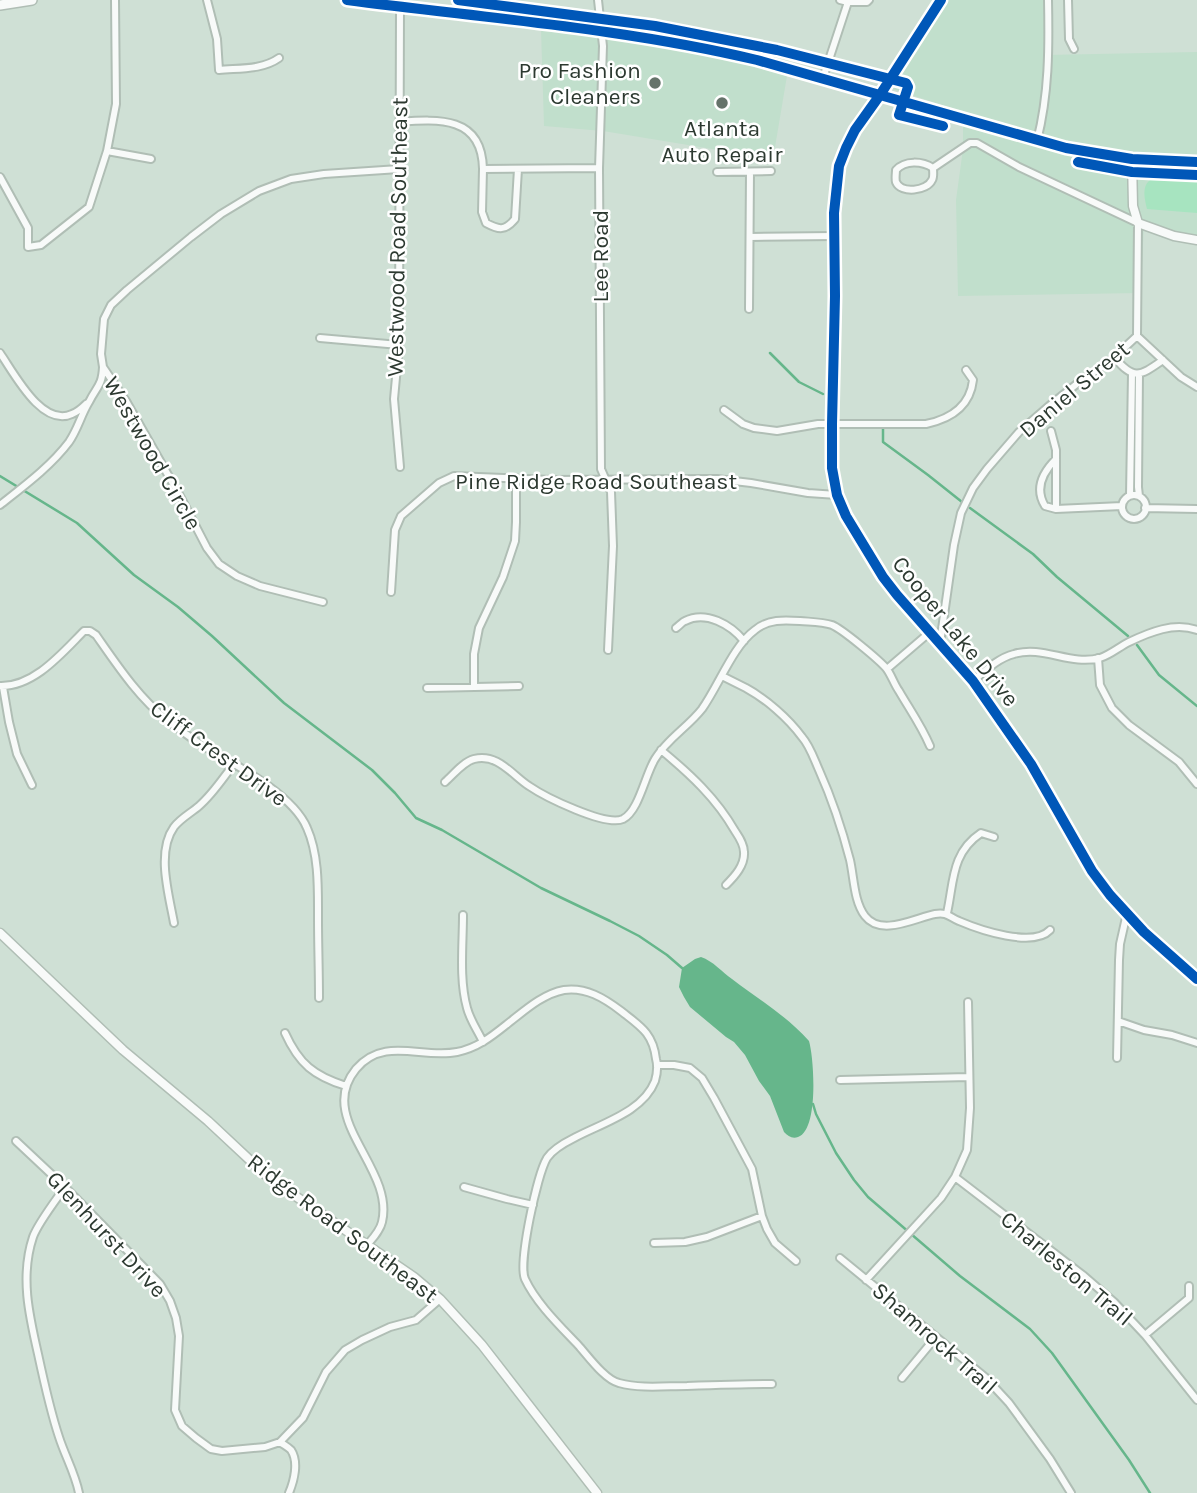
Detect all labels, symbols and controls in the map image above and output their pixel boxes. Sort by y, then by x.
place label: Pro Fashion Cleaners [518,57,641,110]
marker: Pro Fashion Cleaners [647,75,663,91]
marker: Atlanta Auto Repair [714,95,730,111]
street label: Westwood Road Southeast [382,97,413,377]
place label: Atlanta Auto Repair [662,115,783,168]
street label: Lee Road [587,210,614,302]
street label: Daniel Street [1014,335,1135,443]
street label: Westwood Circle [98,372,207,535]
street label: Pine Ridge Road Southeast [455,468,737,495]
street label: Cooper Lake Drive [887,551,1025,712]
street label: Cliff Crest Drive [145,695,292,812]
street label: Ridge Road Southeast [242,1148,443,1309]
street label: Glenhurst Drive [41,1166,172,1303]
street label: Charleston Trail [995,1205,1138,1331]
street label: Shamrock Trail [866,1277,1003,1400]

